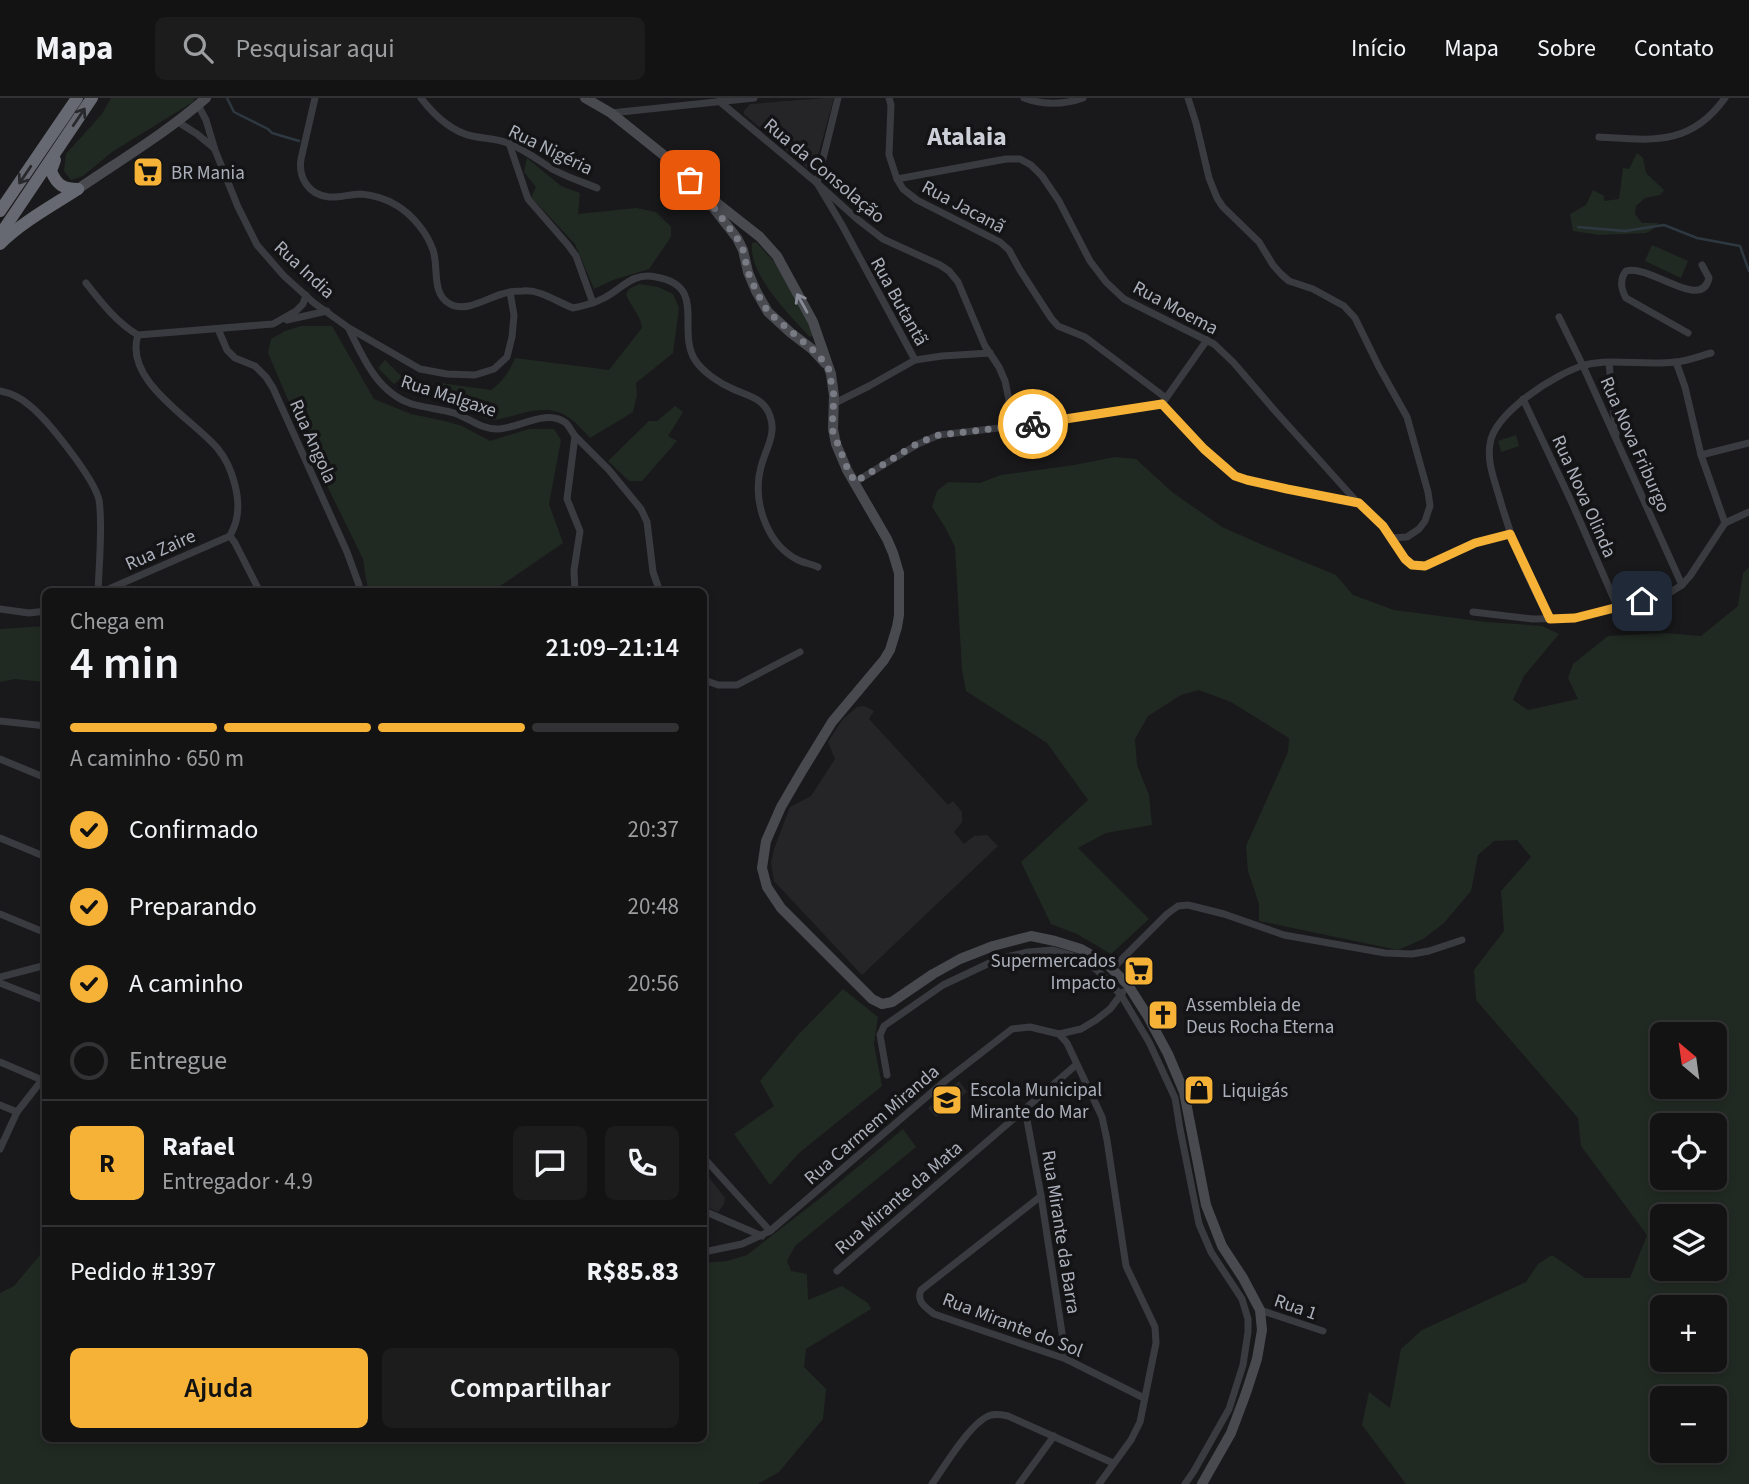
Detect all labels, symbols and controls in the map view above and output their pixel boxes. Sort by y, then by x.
search box [155,17,645,80]
text: Mapa [35,25,113,72]
icon: search [179,29,217,67]
text: Pesquisar aqui [235,30,395,67]
text: Início [1351,31,1406,66]
text: Mapa [1444,31,1499,66]
text: Sobre [1537,31,1596,66]
text: Contato [1634,31,1714,66]
one-way arrow [72,108,86,128]
street label: Rua da Consolação [758,112,891,230]
street label: Rua Nigéria [503,118,597,182]
district label: Atalaia [926,118,1007,155]
pin [660,150,720,210]
supermarket icon: BR Mania [131,155,165,189]
place label: BR Mania [171,160,245,187]
icon: bag [671,161,709,199]
one-way arrow [18,165,32,184]
street label: Rua Jacanã [917,174,1010,241]
street label: Rua India [267,235,341,305]
street label: Rua Butantã [863,252,934,351]
street label: Rua Moema [1128,274,1223,342]
one-way arrow [795,293,809,313]
street label: Rua Malgaxe [397,368,500,425]
street label: Rua Nova Friburgo [1593,372,1677,517]
courier [998,389,1068,459]
street label: Rua Angola [282,395,343,488]
icon: bike [1014,405,1052,443]
street label: Rua Nova Olinda [1545,431,1623,562]
street label: Rua Zaire [121,523,200,578]
pin [1612,571,1672,631]
icon: home [1623,582,1661,620]
text: Chega em [70,605,165,638]
text: 21:09–21:14 [546,629,679,666]
text: 4 min [70,631,179,696]
text: A caminho · 650 m [70,742,244,775]
icon: check [70,811,108,849]
text: Confirmado [129,811,258,848]
text: 20:37 [628,813,679,846]
icon: check [70,888,108,926]
text: Preparando [129,888,257,925]
text: 20:48 [628,890,679,923]
place label: Supermercados Impacto [991,948,1116,997]
supermarket icon: Supermercados Impacto [1122,954,1156,988]
icon: check [70,965,108,1003]
text: A caminho [129,965,243,1002]
text: 20:56 [628,967,679,1000]
place label: Assembleia de Deus Rocha Eterna [1186,992,1334,1041]
church icon: Assembleia de Deus Rocha Eterna [1146,998,1180,1032]
north arrow [1650,1022,1727,1099]
map controls [1650,1022,1727,1463]
text: Entregue [129,1042,227,1079]
street label: Rua Carmem Miranda [799,1059,945,1191]
shop icon: Liquigás [1182,1073,1216,1107]
place label: Escola Municipal Mirante do Mar [970,1077,1102,1126]
place label: Liquigás [1222,1078,1288,1105]
school or university icon: Escola Municipal Mirante do Mar [930,1083,964,1117]
button: locate [1650,1113,1727,1190]
button: chat [513,1126,587,1200]
button: phone [605,1126,679,1200]
text: Rafael [162,1128,234,1165]
street label: Rua Mirante da Mata [829,1135,969,1261]
text: R [99,1145,115,1182]
street label: Rua Mirante da Barra [1034,1148,1087,1316]
text: Entregador · 4.9 [162,1165,313,1198]
button: layers [1650,1204,1727,1281]
text: Pedido #1397 [70,1253,216,1290]
text: R$85.83 [587,1253,679,1290]
street label: Rua Mirante do Sol [938,1286,1087,1365]
street label: Rua 1 [1270,1287,1321,1327]
button: + [1650,1295,1727,1372]
button: Ajuda [70,1348,368,1428]
button: Compartilhar [382,1348,679,1428]
button: − [1650,1386,1727,1463]

